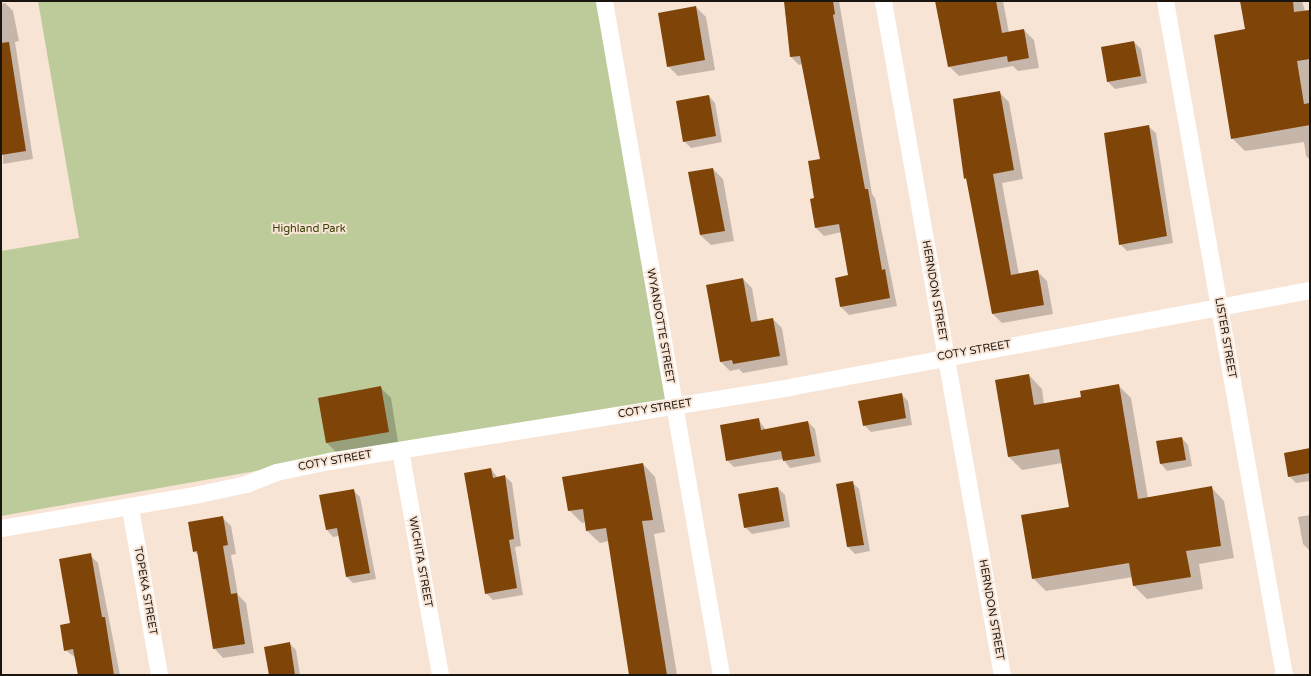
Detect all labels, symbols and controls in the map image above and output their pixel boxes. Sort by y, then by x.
park label: Highland Park [272,222,346,236]
street label: HERNDON STREET [919,239,949,343]
street label: WYANDOTTE STREET [643,268,677,384]
street label: LISTER STREET [1211,297,1239,379]
street label: COTY STREET [936,338,1012,364]
street label: COTY STREET [617,397,693,421]
street label: COTY STREET [297,448,373,474]
street label: WICHITA STREET [406,516,434,608]
street label: TOPEKA STREET [131,546,159,636]
street label: HERNDON STREET [976,558,1006,662]

